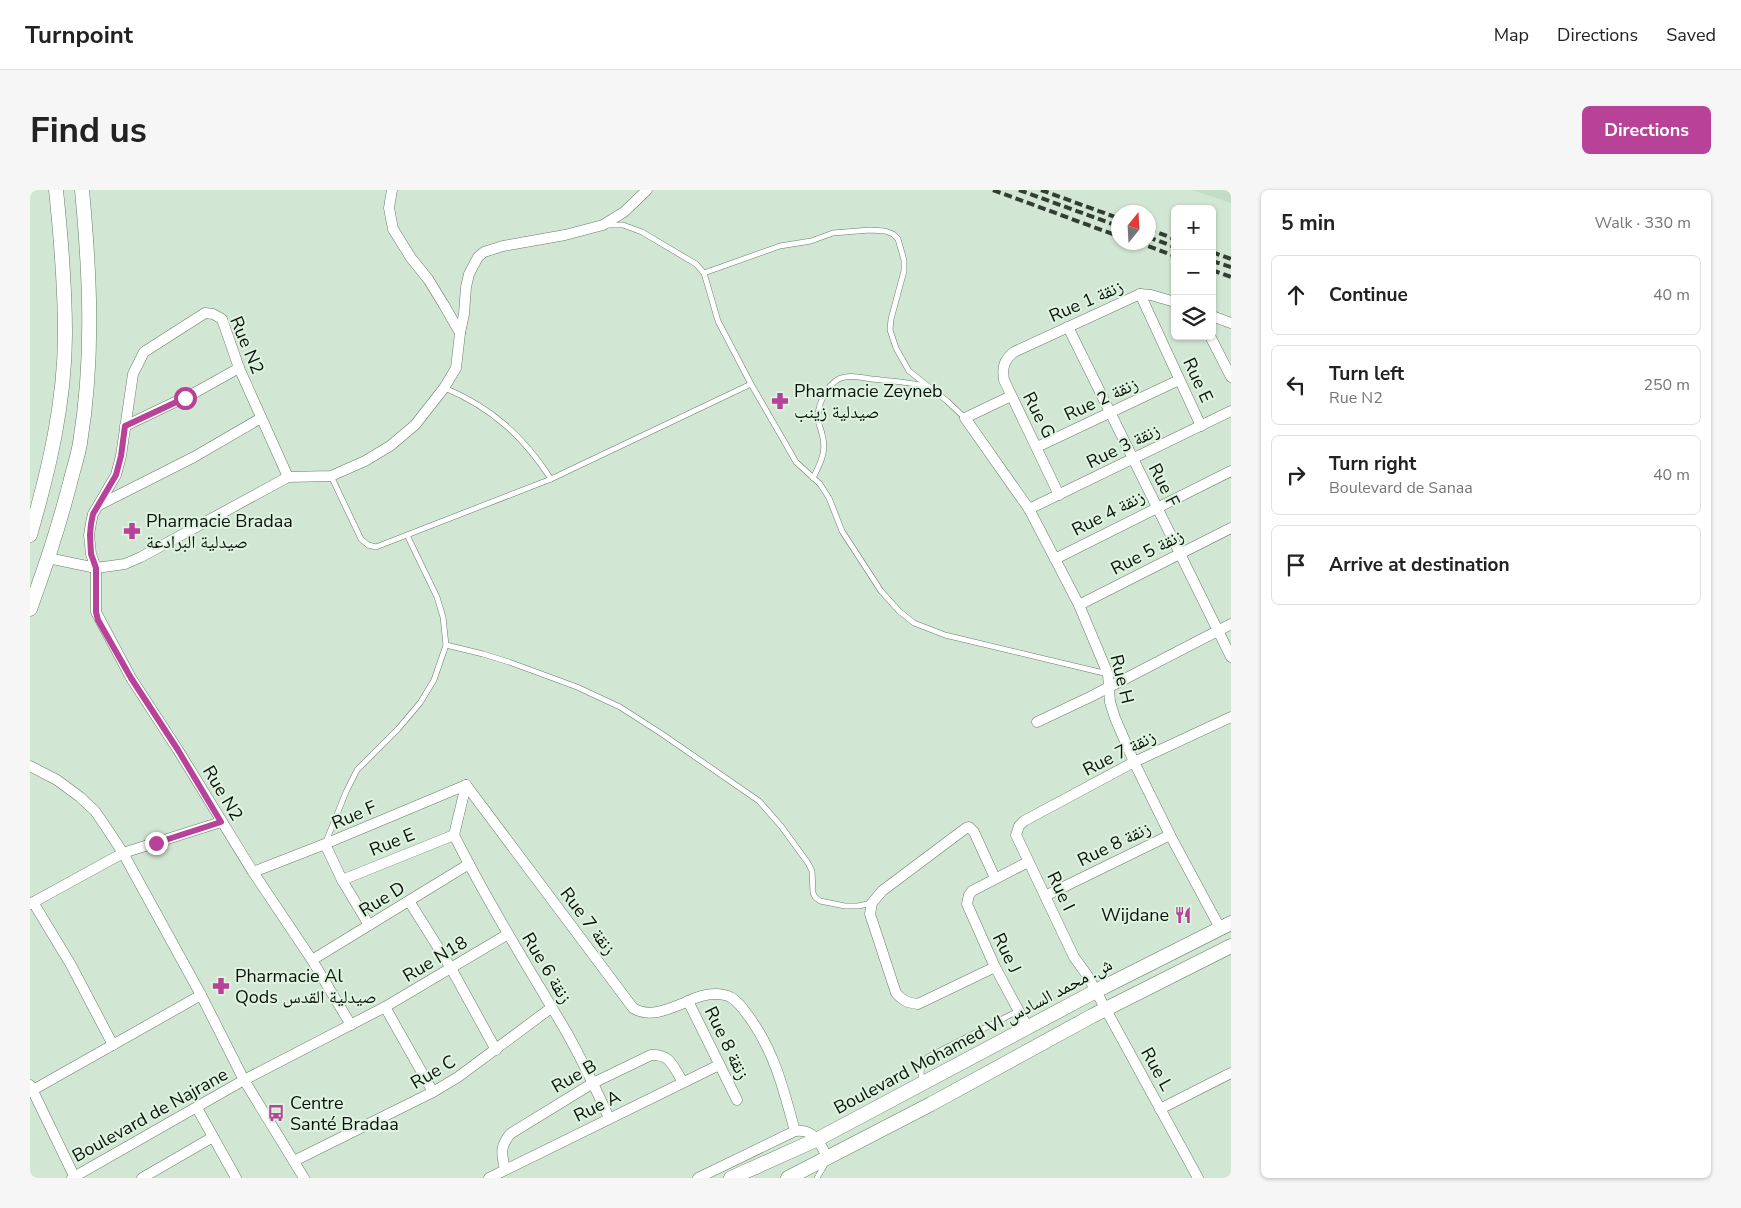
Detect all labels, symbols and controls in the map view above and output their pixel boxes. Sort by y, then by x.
text: Turnpoint [25,19,133,51]
text: Map [1494,23,1529,47]
text: Directions [1557,23,1638,47]
text: Saved [1666,23,1716,47]
button: Directions [1582,106,1711,154]
text: Find us [30,107,147,154]
north arrow [1111,205,1156,250]
map controls [1171,205,1216,340]
button: + [1171,205,1216,250]
text: 5 min [1281,209,1335,237]
text: Walk · 330 m [1595,212,1691,234]
button: − [1171,250,1216,295]
street label: Rue 1 زنقة [1045,274,1127,328]
icon: ahead [1282,281,1310,309]
text: Continue [1329,282,1408,308]
text: 40 m [1653,284,1690,306]
button: layers [1171,295,1216,340]
street label: Rue N2 [224,312,270,378]
street label: Rue E [1177,354,1219,406]
text: Turn left [1329,361,1404,387]
street label: Rue 2 زنقة [1060,371,1142,427]
icon: left [1282,371,1310,399]
text: 250 m [1643,374,1690,396]
place label: Pharmacie Zeyneb صيدلية زينب [794,379,943,424]
route start [174,387,197,410]
text: Rue N2 [1329,387,1383,409]
street label: Rue G [1017,388,1061,442]
pharmacy icon: Pharmacie Zeyneb صيدلية زينب [770,391,790,411]
street label: Rue 3 زنقة [1082,418,1164,474]
text: Turn right [1329,451,1416,477]
street label: Rue F [1143,459,1185,511]
icon: right [1282,461,1310,489]
text: 40 m [1653,464,1690,486]
text: Boulevard de Sanaa [1329,477,1473,499]
street label: Rue 4 زنقة [1067,484,1149,542]
place label: Pharmacie Bradaa صيدلية البرادعة [146,509,293,554]
pharmacy icon: Pharmacie Bradaa صيدلية البرادعة [122,521,142,541]
street label: Rue 5 زنقة [1106,523,1188,581]
icon: arrive [1282,551,1310,579]
text: Arrive at destination [1329,552,1510,578]
street label: Rue H [1104,652,1140,706]
street label: Rue 7 زنقة [1078,724,1160,782]
street label: Rue N2 [197,761,249,825]
street label: Rue F [328,795,380,835]
street label: Rue 8 زنقة [1073,816,1155,872]
street label: Rue E [366,822,418,862]
route end [145,832,168,855]
street label: Rue I [1041,867,1081,915]
street label: Rue D [355,876,409,922]
street label: Rue 7 زنقة [555,882,621,960]
place label: Wijdane [1101,903,1169,927]
restaurant icon: Wijdane [1173,905,1193,925]
street label: Rue 6 زنقة [516,928,578,1008]
street label: Rue J [987,929,1027,977]
street label: Rue N18 [398,930,472,988]
street label: Boulevard Mohamed VI ش. محمد السادس [830,952,1116,1120]
place label: Pharmacie Al Qods صيدلية القدس [235,964,377,1009]
pharmacy icon: Pharmacie Al Qods صيدلية القدس [211,976,231,996]
street label: Rue 8 زنقة [699,1002,755,1084]
street label: Rue L [1135,1043,1179,1095]
street label: Rue C [406,1049,460,1095]
street label: Rue B [547,1053,601,1099]
street label: Boulevard de Najrane [68,1062,232,1168]
street label: Rue A [570,1084,624,1128]
place label: Centre Santé Bradaa [290,1091,399,1136]
bus stop icon: Centre Santé Bradaa [266,1103,286,1123]

